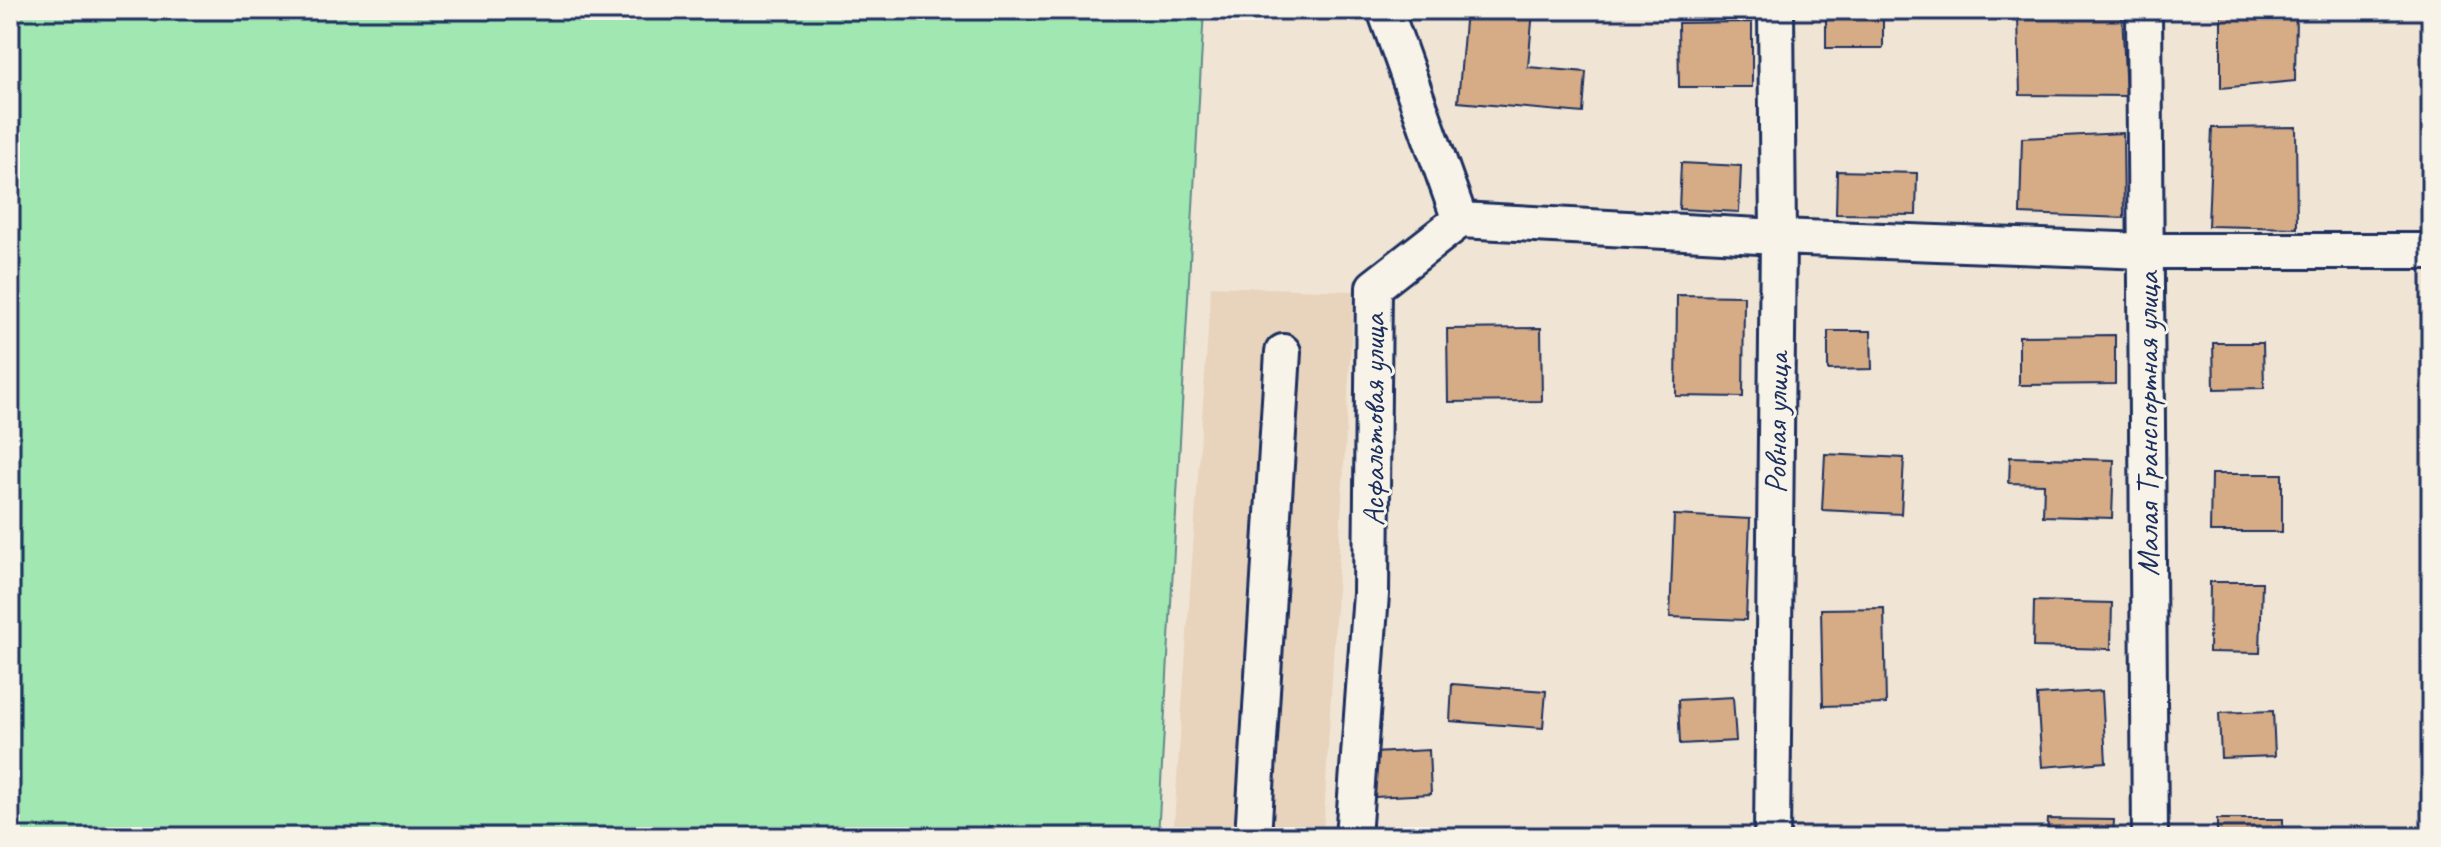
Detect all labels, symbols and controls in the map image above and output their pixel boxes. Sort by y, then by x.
street label: Малая Транспортная улица [2127,270,2168,576]
street label: Асфальтовая улица [1353,312,1394,526]
street label: Ровная улица [1755,349,1798,494]

